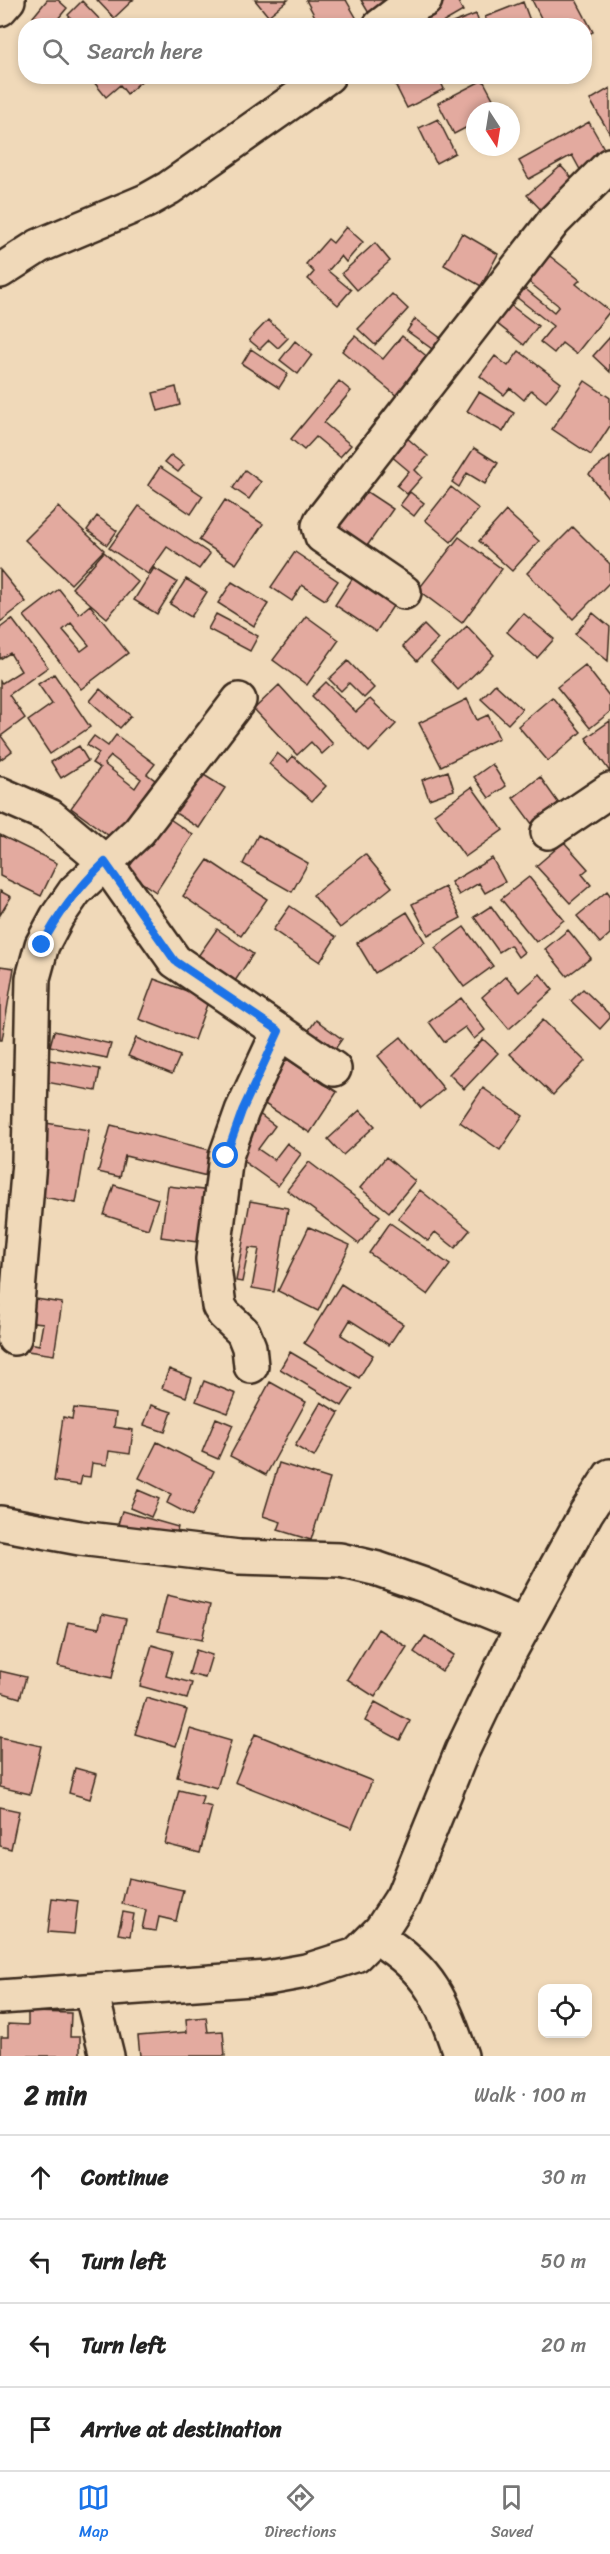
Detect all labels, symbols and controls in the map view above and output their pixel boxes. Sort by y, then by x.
search box [18,18,592,84]
text: Search here [87,32,203,71]
icon: search [39,35,72,68]
north arrow [466,102,520,156]
route end [28,931,54,957]
route start [212,1142,238,1168]
map controls [538,1984,592,2038]
button: locate [538,1984,592,2038]
text: 2 min [24,2072,87,2118]
text: Walk · 100 m [474,2078,586,2113]
text: Continue [81,2158,169,2197]
text: 30 m [542,2160,586,2195]
icon: ahead [24,2161,57,2194]
text: Turn left [81,2242,166,2281]
text: 50 m [541,2244,586,2279]
icon: left [24,2245,57,2278]
text: Turn left [81,2326,166,2365]
text: 20 m [541,2328,586,2363]
icon: left [24,2329,57,2362]
text: Arrive at destination [81,2410,282,2449]
icon: arrive [24,2413,57,2446]
tab: Map [77,2481,110,2546]
tab: Directions [265,2481,336,2546]
tab: Saved [491,2481,533,2546]

